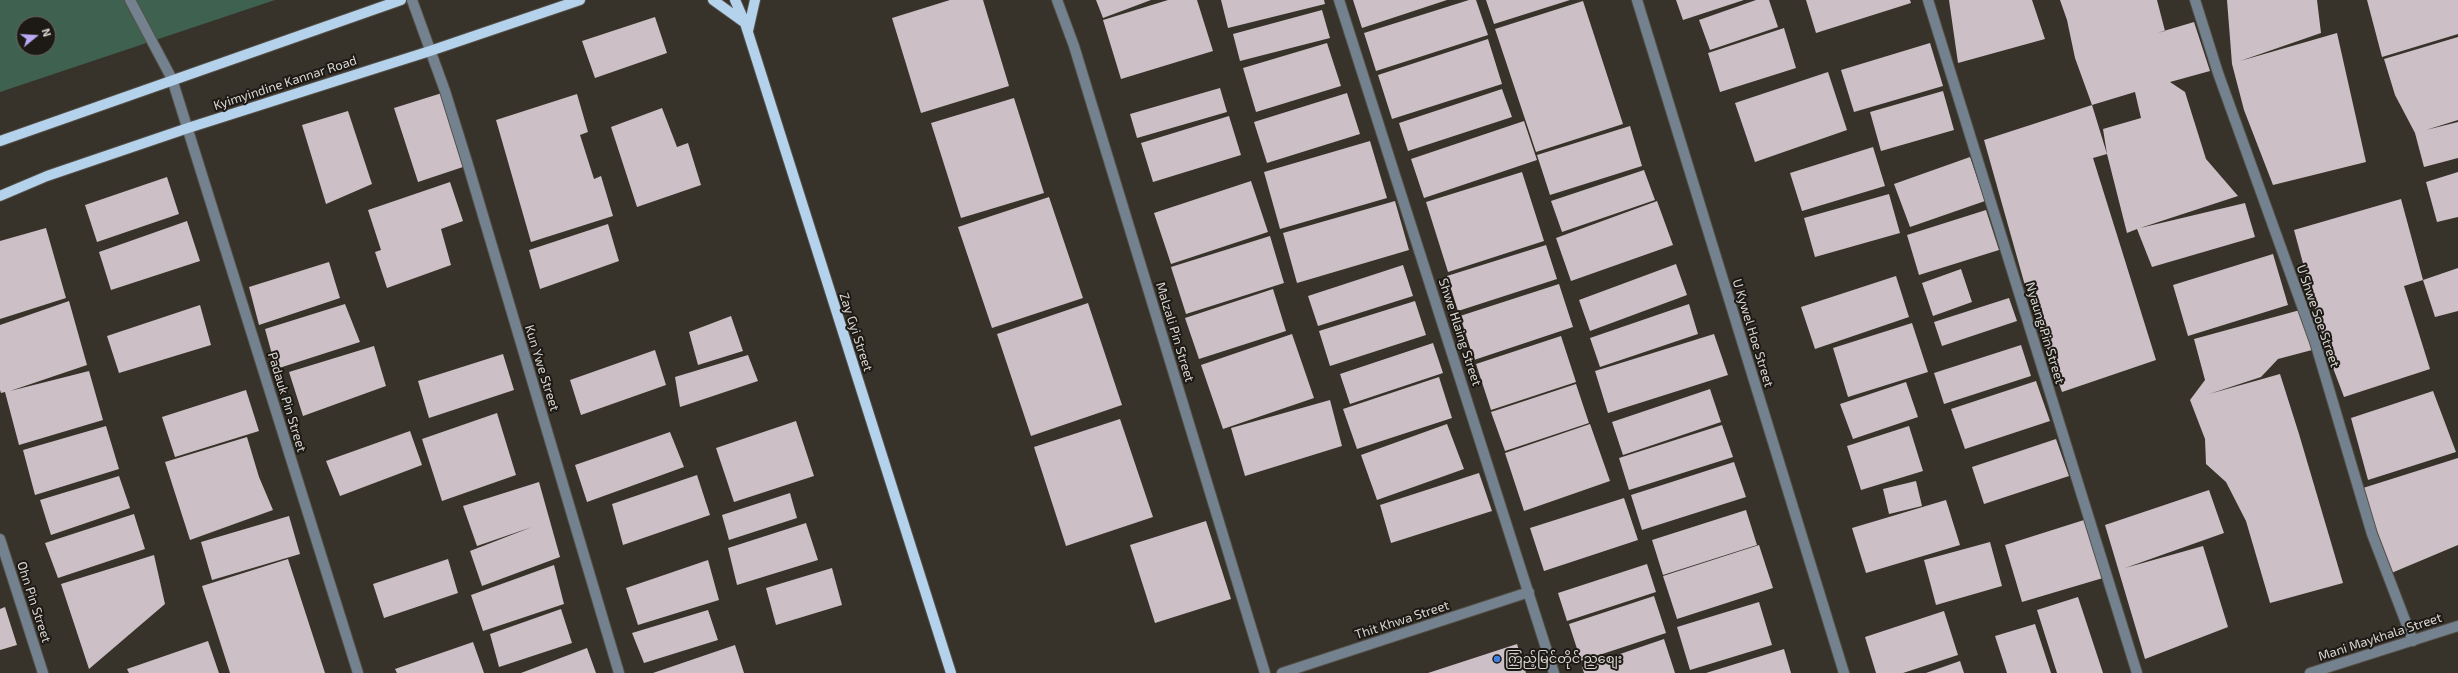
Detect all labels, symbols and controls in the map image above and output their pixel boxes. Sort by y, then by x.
north arrow [16,16,56,56]
text: N [40,27,54,38]
street label: Kyimyindine Kannar Road [211,52,359,114]
street label: U Shwe Soe Street [2293,263,2343,369]
street label: Shwe Hlaing Street [1435,276,1485,388]
street label: U Kywel Hoe Street [1729,277,1777,389]
street label: Malzali Pin Street [1152,280,1198,384]
street label: Nyaung Pin Street [2022,280,2068,386]
street label: Zay Gyi Street [836,291,876,373]
street label: Kun Ywe Street [521,323,563,413]
street label: Padauk Pin Street [264,350,310,454]
street label: Ohn Pin Street [14,560,54,644]
street label: Thit Khwa Street [1353,597,1451,643]
street label: Mani Maykhala Street [2316,610,2444,664]
place label: ကြည့်မြင်တိုင် ညစျေး [1505,651,1622,667]
marker: ကြည့်မြင်တိုင် ညစျေး [1492,654,1502,664]

